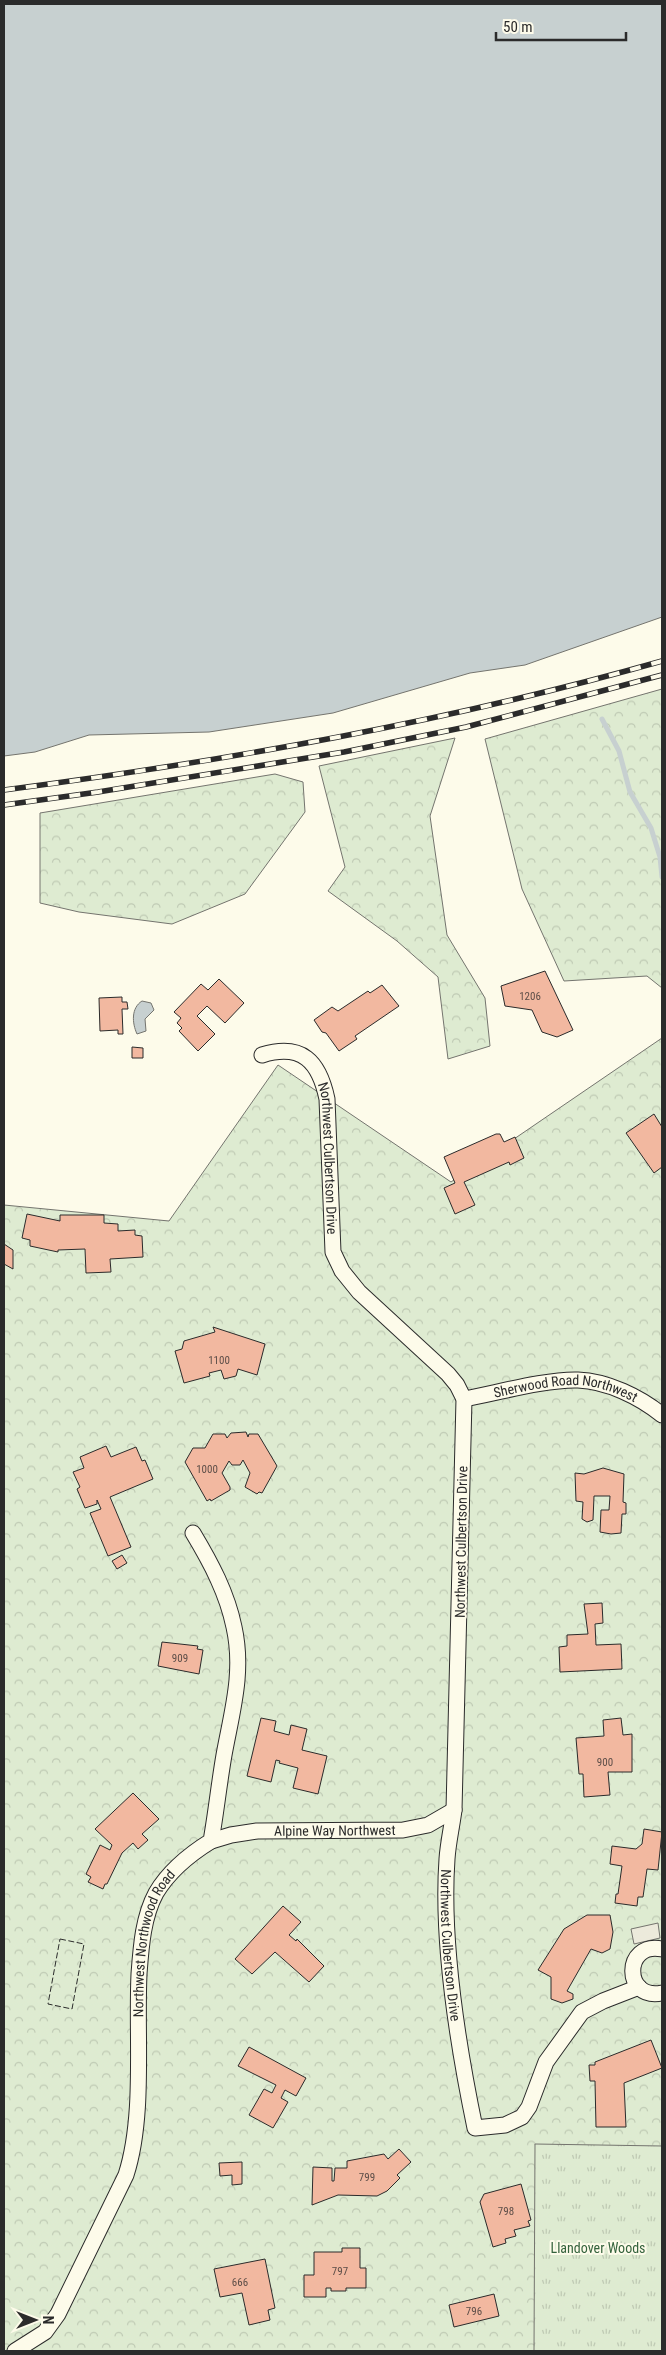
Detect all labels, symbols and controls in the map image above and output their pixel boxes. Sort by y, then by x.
scale bar [496,10,626,42]
text: 50 m [503,18,533,36]
house number: 1206 [519,990,541,1003]
street label: Northwest Culbertson Drive [315,1080,340,1235]
house number: 1100 [208,1354,230,1367]
street label: Sherwood Road Northwest [492,1372,640,1405]
house number: 1000 [196,1463,218,1476]
street label: Northwest Culbertson Drive [452,1465,470,1618]
house number: 909 [172,1652,188,1665]
house number: 900 [597,1756,613,1769]
street label: Alpine Way Northwest [274,1822,396,1839]
street label: Northwest Northwood Road [130,1866,178,2017]
street label: Northwest Culbertson Drive [438,1869,464,2023]
house number: 799 [359,2171,375,2184]
house number: 798 [498,2205,514,2218]
park label: Llandover Woods [550,2240,646,2256]
house number: 797 [332,2265,348,2278]
house number: 666 [232,2276,248,2289]
north arrow [10,2295,60,2345]
house number: 796 [466,2305,482,2318]
text: N [40,2316,56,2324]

